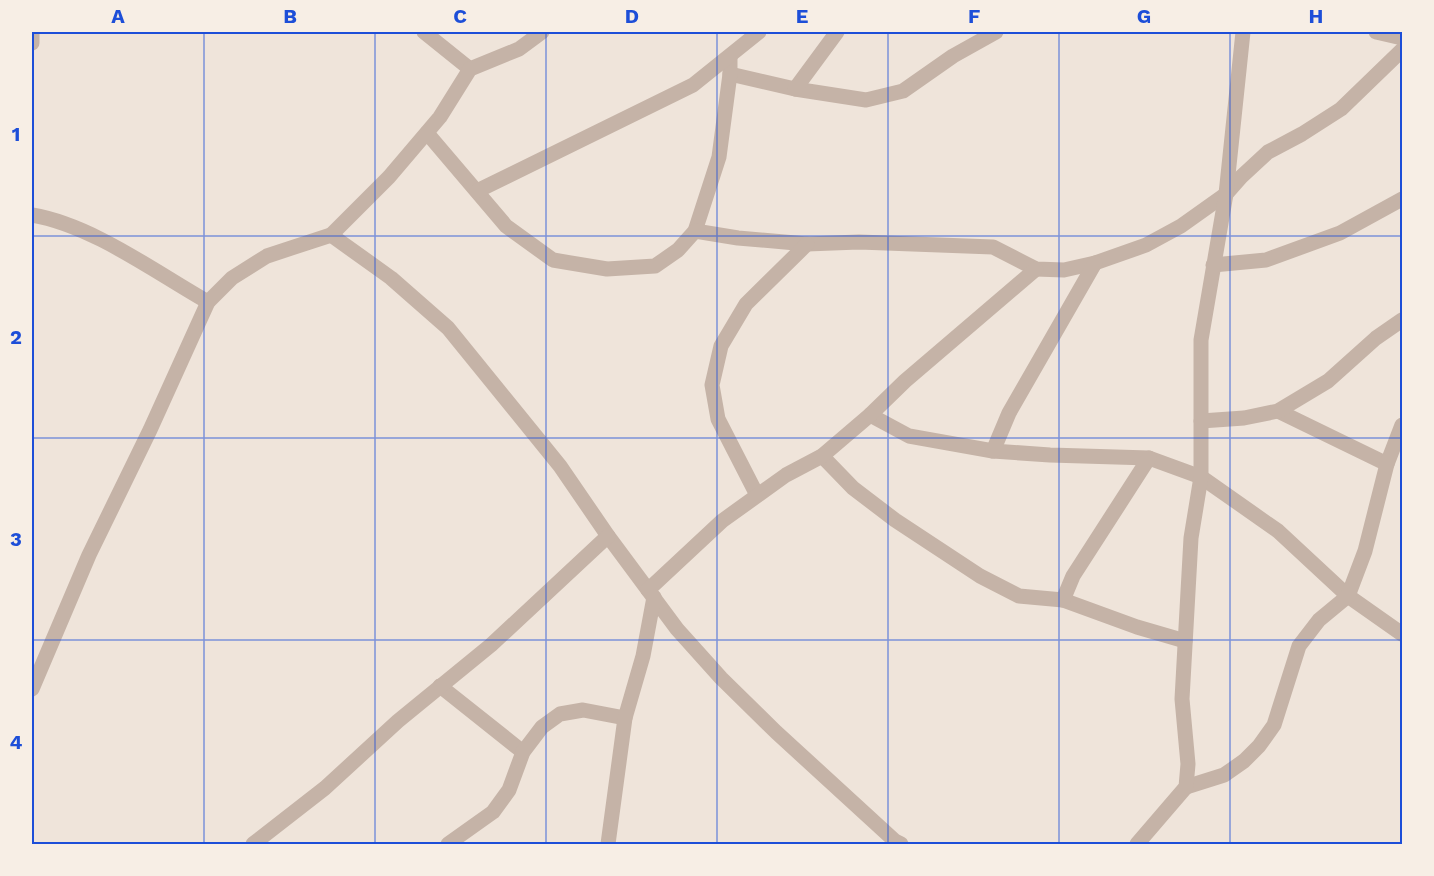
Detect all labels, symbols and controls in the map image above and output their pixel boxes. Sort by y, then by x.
text: A [111,4,125,28]
text: B [283,4,297,28]
text: C [453,4,467,28]
text: D [625,4,639,28]
text: E [796,4,808,28]
text: F [968,4,980,28]
text: G [1137,4,1151,28]
text: H [1309,4,1323,28]
text: 1 [12,122,20,146]
text: 2 [10,325,22,349]
text: 3 [10,527,22,551]
text: 4 [10,730,23,754]

